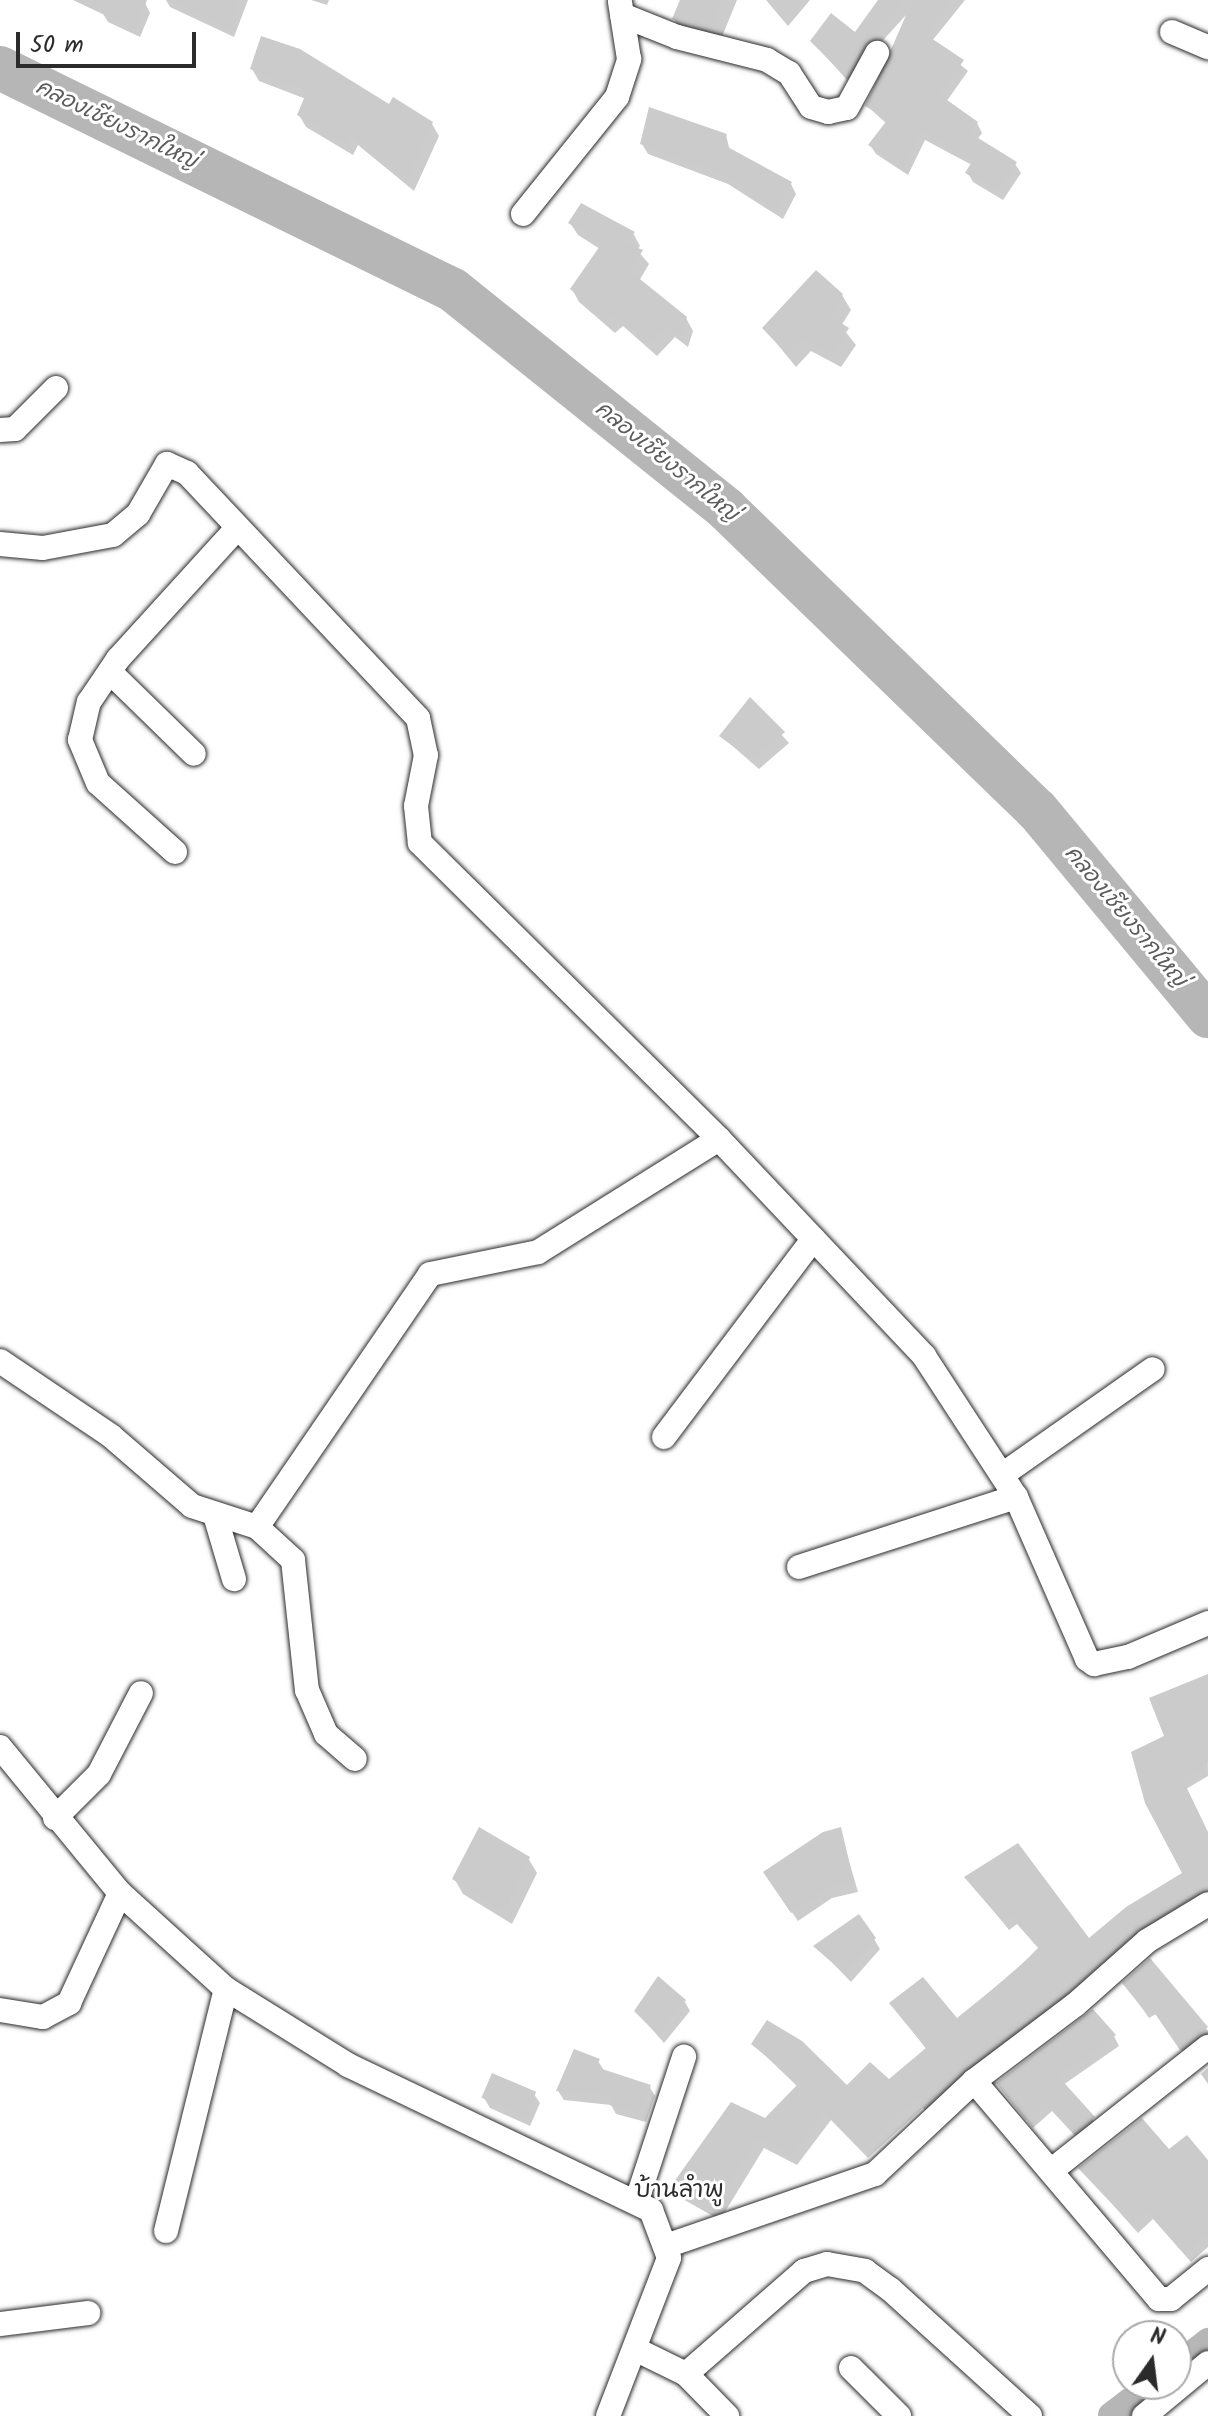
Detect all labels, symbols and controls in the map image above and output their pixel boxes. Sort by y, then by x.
scale bar [20,16,200,66]
text: 50 m [30,26,84,65]
water label: คลองเชียงรากใหญ่ [31,75,201,175]
water label: คลองเชียงรากใหญ่ [589,396,743,528]
water label: คลองเชียงรากใหญ่ [1058,841,1192,993]
district label: บ้านลำพู [634,2177,724,2205]
north arrow [1112,2320,1192,2400]
text: N [1146,2320,1168,2357]

